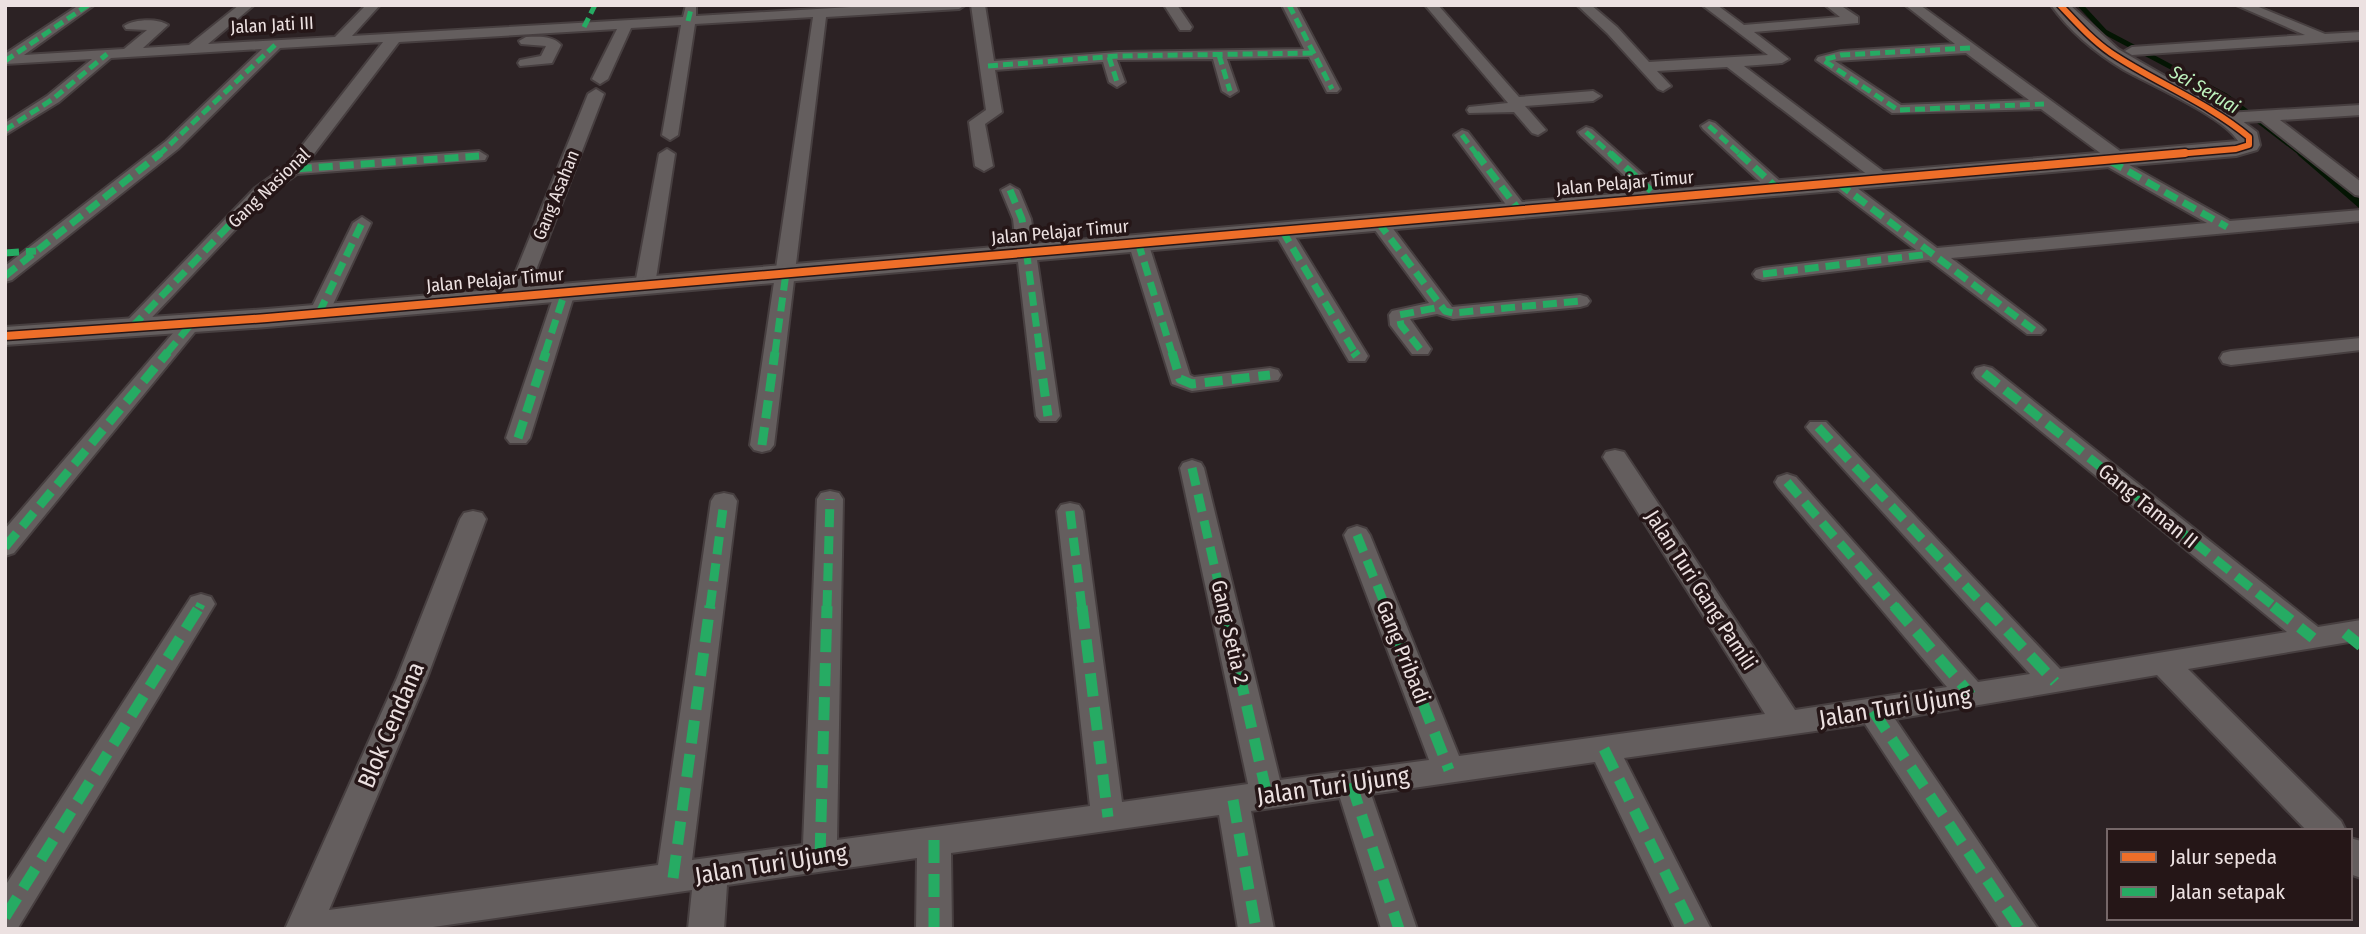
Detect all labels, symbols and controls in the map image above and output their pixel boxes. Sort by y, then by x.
street label: Jalan Jati III [230,12,314,38]
water label: Sei Seruai [2165,60,2244,119]
street label: Gang Nasional [223,143,315,233]
street label: Gang Asahan [528,147,584,243]
street label: Jalan Pelajar Timur [1555,166,1695,200]
street label: Jalan Pelajar Timur [990,215,1130,249]
street label: Jalan Pelajar Timur [425,263,565,297]
street label: Gang Taman II [2093,458,2203,554]
street label: Jalan Turi Gang Pamili [1640,505,1762,675]
street label: Gang Setia 2 [1205,578,1255,686]
street label: Gang Pribadi [1370,597,1436,707]
street label: Blok Cendana [352,658,430,792]
street label: Jalan Turi Ujung [1817,681,1974,733]
street label: Jalan Turi Ujung [1255,761,1412,811]
legend [2107,829,2352,920]
street label: Jalan Turi Ujung [693,838,850,890]
text: Jalur sepeda [2170,844,2277,870]
text: Jalan setapak [2170,879,2285,905]

